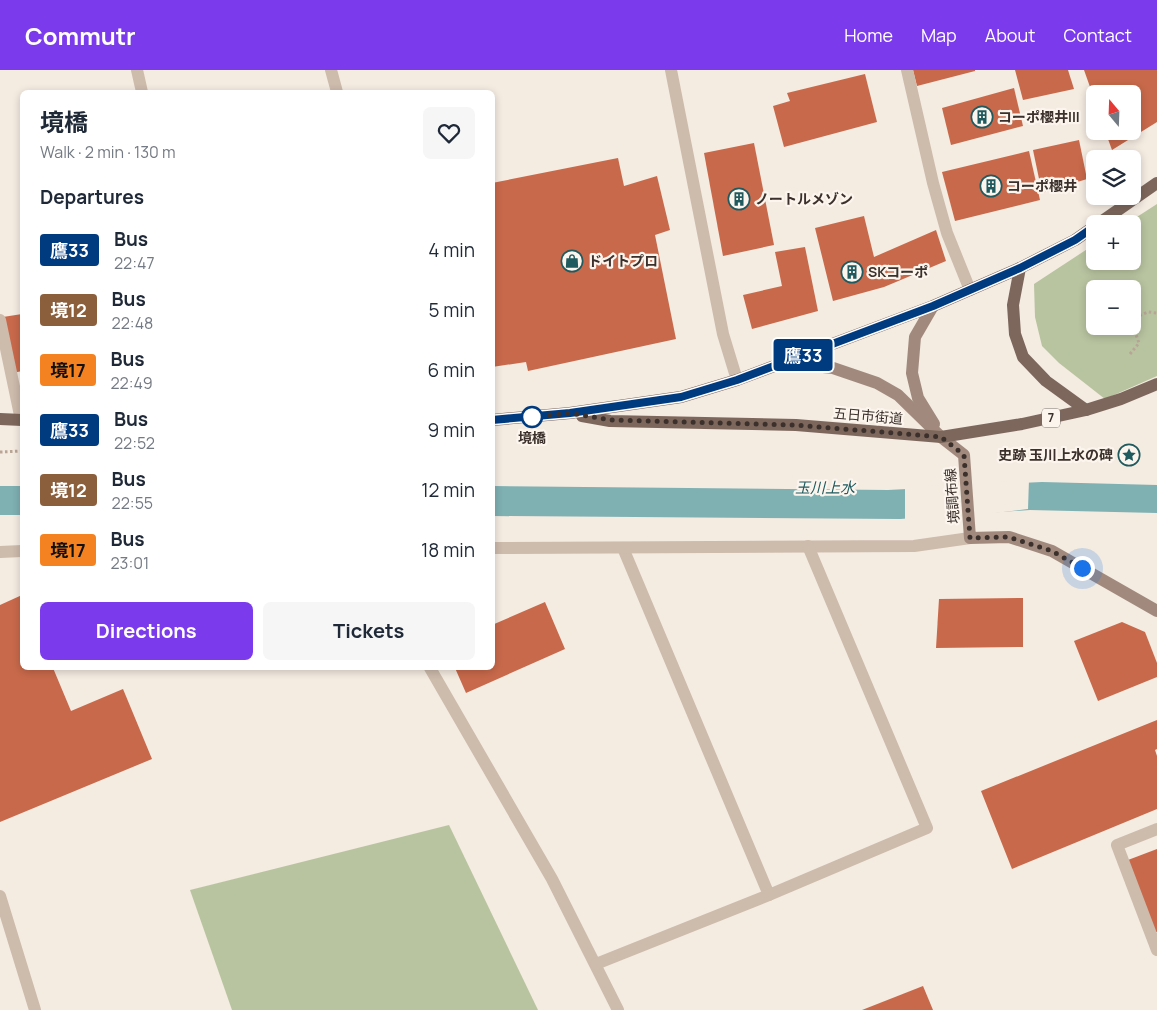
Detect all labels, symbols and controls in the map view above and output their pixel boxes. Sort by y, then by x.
text: Commutr [25,19,136,52]
text: Home [844,23,893,47]
text: Map [921,23,957,47]
text: About [985,23,1035,47]
text: Contact [1063,23,1132,47]
north arrow [1086,85,1141,140]
map controls [1086,85,1141,335]
text: 境橋 [40,105,88,138]
building icon: コーポ櫻井III [970,105,994,129]
button: heart [423,107,475,159]
place label: コーポ櫻井III [998,107,1080,126]
text: Walk · 2 min · 130 m [40,141,176,163]
button: layers [1086,150,1141,205]
building icon: コーポ櫻井 [979,174,1003,198]
place label: コーポ櫻井 [1007,176,1077,195]
text: Departures [40,184,144,210]
building icon: ノートルメゾン [727,187,751,211]
place label: ノートルメゾン [755,189,853,208]
button: + [1086,215,1141,270]
text: Bus [114,226,148,252]
text: 4 min [428,237,475,263]
text: 鷹33 [50,238,89,262]
shop icon: ドイトプロ [560,249,584,273]
place label: ドイトプロ [588,251,658,270]
text: 22:47 [114,252,154,274]
building icon: SKコーポ [840,260,864,284]
place label: SKコーポ [868,262,928,281]
button: − [1086,280,1141,335]
text: Bus [112,286,146,312]
text: 5 min [428,297,475,323]
text: 境12 [50,298,87,322]
text: 22:48 [112,312,153,334]
line badge: 鷹33 [774,339,832,371]
text: 鷹33 [784,343,822,367]
text: Bus [111,346,145,372]
text: 6 min [428,357,475,383]
text: 境17 [50,358,86,382]
text: 22:49 [111,372,153,394]
street label: 五日市街道 [832,403,904,428]
text: Bus [114,406,148,432]
marker: 境橋 [521,406,543,428]
road number: 7 [1042,408,1060,428]
text: 9 min [428,417,475,443]
text: 鷹33 [50,418,89,442]
place label: 境橋 [518,428,546,447]
text: 22:52 [114,432,155,454]
place icon: 史跡 玉川上水の碑 [1117,443,1141,467]
place label: 史跡 玉川上水の碑 [998,445,1113,464]
text: Bus [112,466,146,492]
street label: 境調布線 [940,467,963,525]
text: 12 min [421,477,475,503]
water label: 玉川上水 [795,477,857,498]
text: 境12 [50,478,87,502]
text: 22:55 [112,492,153,514]
text: Bus [111,526,145,552]
text: 18 min [421,537,475,563]
text: 境17 [50,538,86,562]
text: 23:01 [111,552,149,574]
your location [1070,556,1095,581]
button: Directions [40,602,253,660]
button: Tickets [263,602,475,660]

